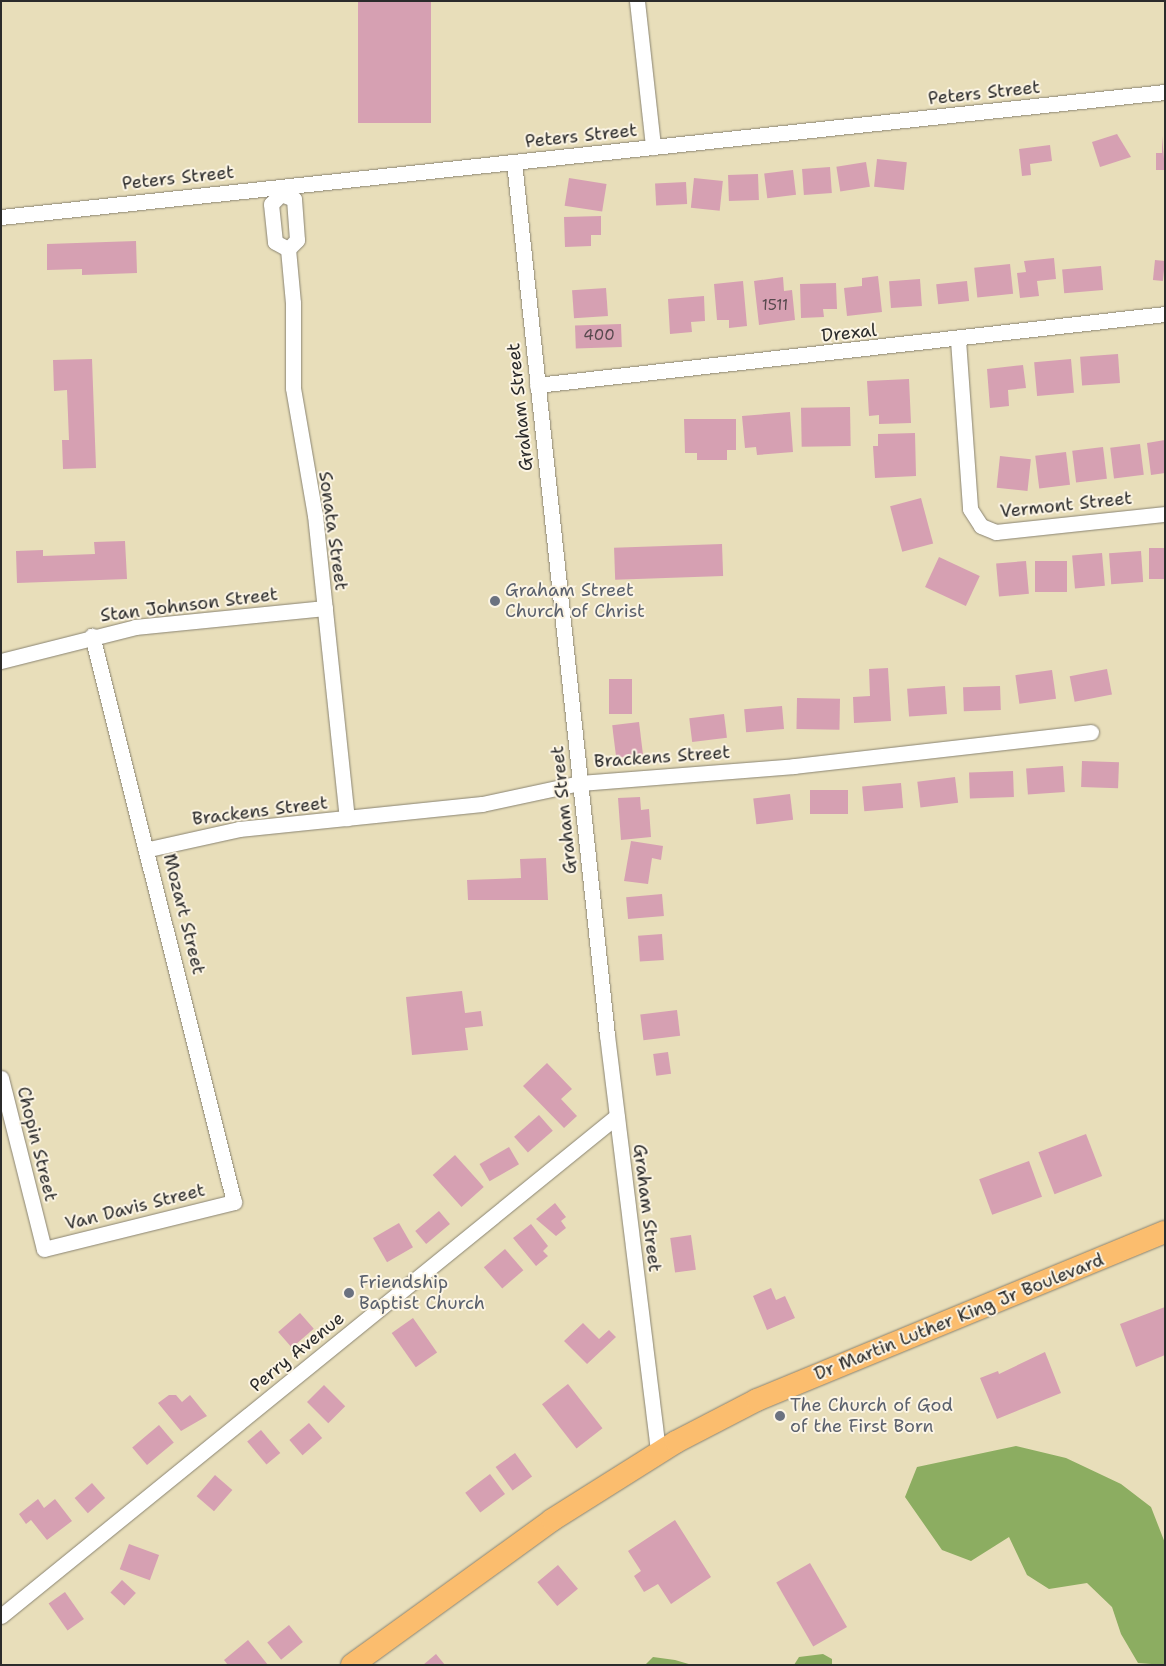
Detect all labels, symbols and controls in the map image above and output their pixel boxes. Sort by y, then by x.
street label: Peters Street [927,76,1041,110]
street label: Peters Street [524,119,638,153]
street label: Peters Street [121,161,235,195]
house number: 1511 [762,297,788,315]
street label: Drexal [820,319,878,347]
house number: 400 [583,327,615,345]
street label: Graham Street [503,342,537,472]
street label: Sonata Street [314,470,352,592]
street label: Vermont Street [999,487,1133,523]
place label: Graham Street Church of Christ [505,580,645,622]
street label: Stan Johnson Street [99,583,279,627]
marker: Graham Street Church of Christ [489,595,501,607]
street label: Brackens Street [593,741,731,773]
street label: Graham Street [547,745,581,875]
street label: Brackens Street [191,792,329,830]
street label: Mozart Street [159,851,209,977]
street label: Chopin Street [12,1084,62,1204]
street label: Graham Street [628,1143,666,1273]
street label: Van Davis Street [63,1179,207,1235]
street label: Dr Martin Luther King Jr Boulevard [811,1249,1107,1385]
place label: Friendship Baptist Church [359,1272,485,1315]
marker: Friendship Baptist Church [343,1287,355,1299]
street label: Perry Avenue [245,1307,349,1397]
place label: The Church of God of the First Born [790,1395,953,1438]
marker: The Church of God of the First Born [774,1410,786,1422]

